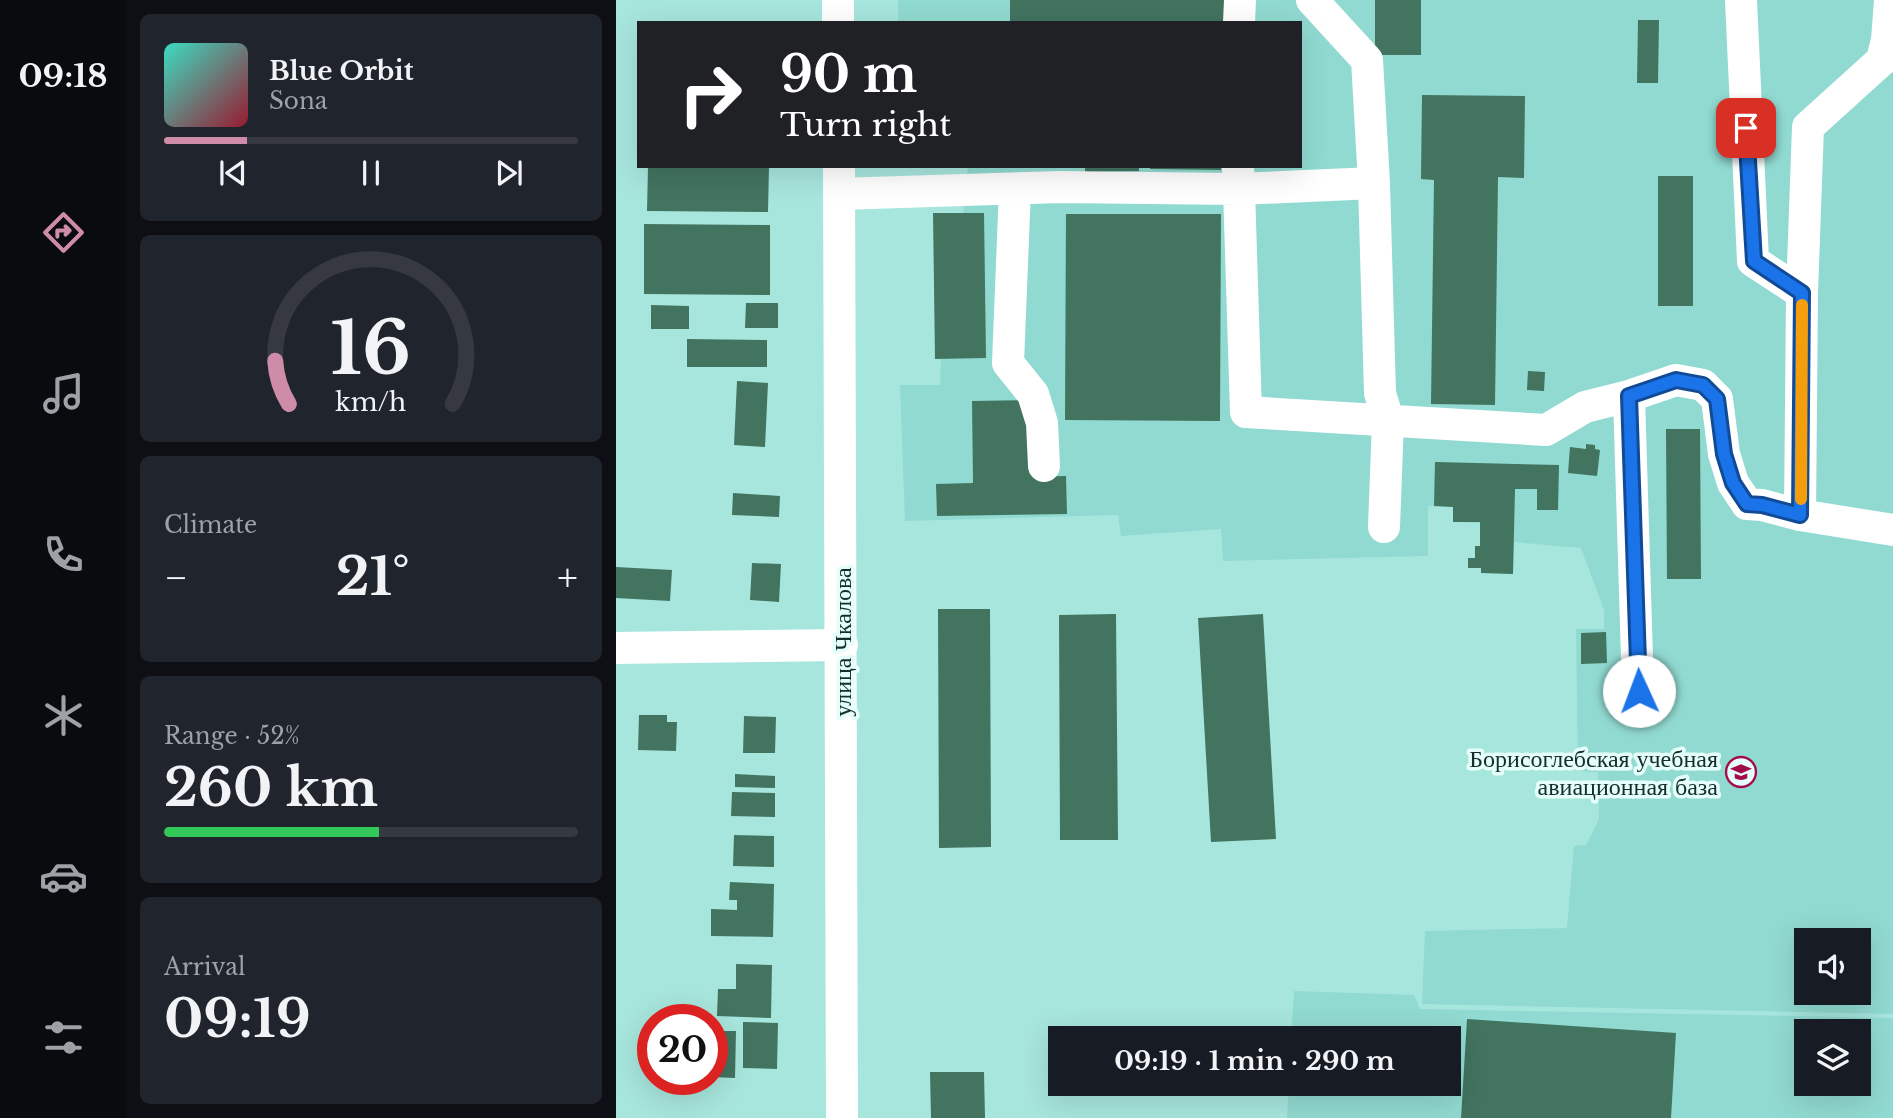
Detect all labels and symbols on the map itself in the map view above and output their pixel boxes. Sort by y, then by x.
pin [1716,98,1776,158]
street label: улица Чкалова [828,567,857,717]
position arrow [1602,654,1676,728]
place label: Борисоглебская учебная авиационная база [1469,744,1718,801]
school or university icon: Борисоглебская учебная авиационная база [1724,755,1758,789]
speed limit sign: 20 [637,1004,728,1095]

